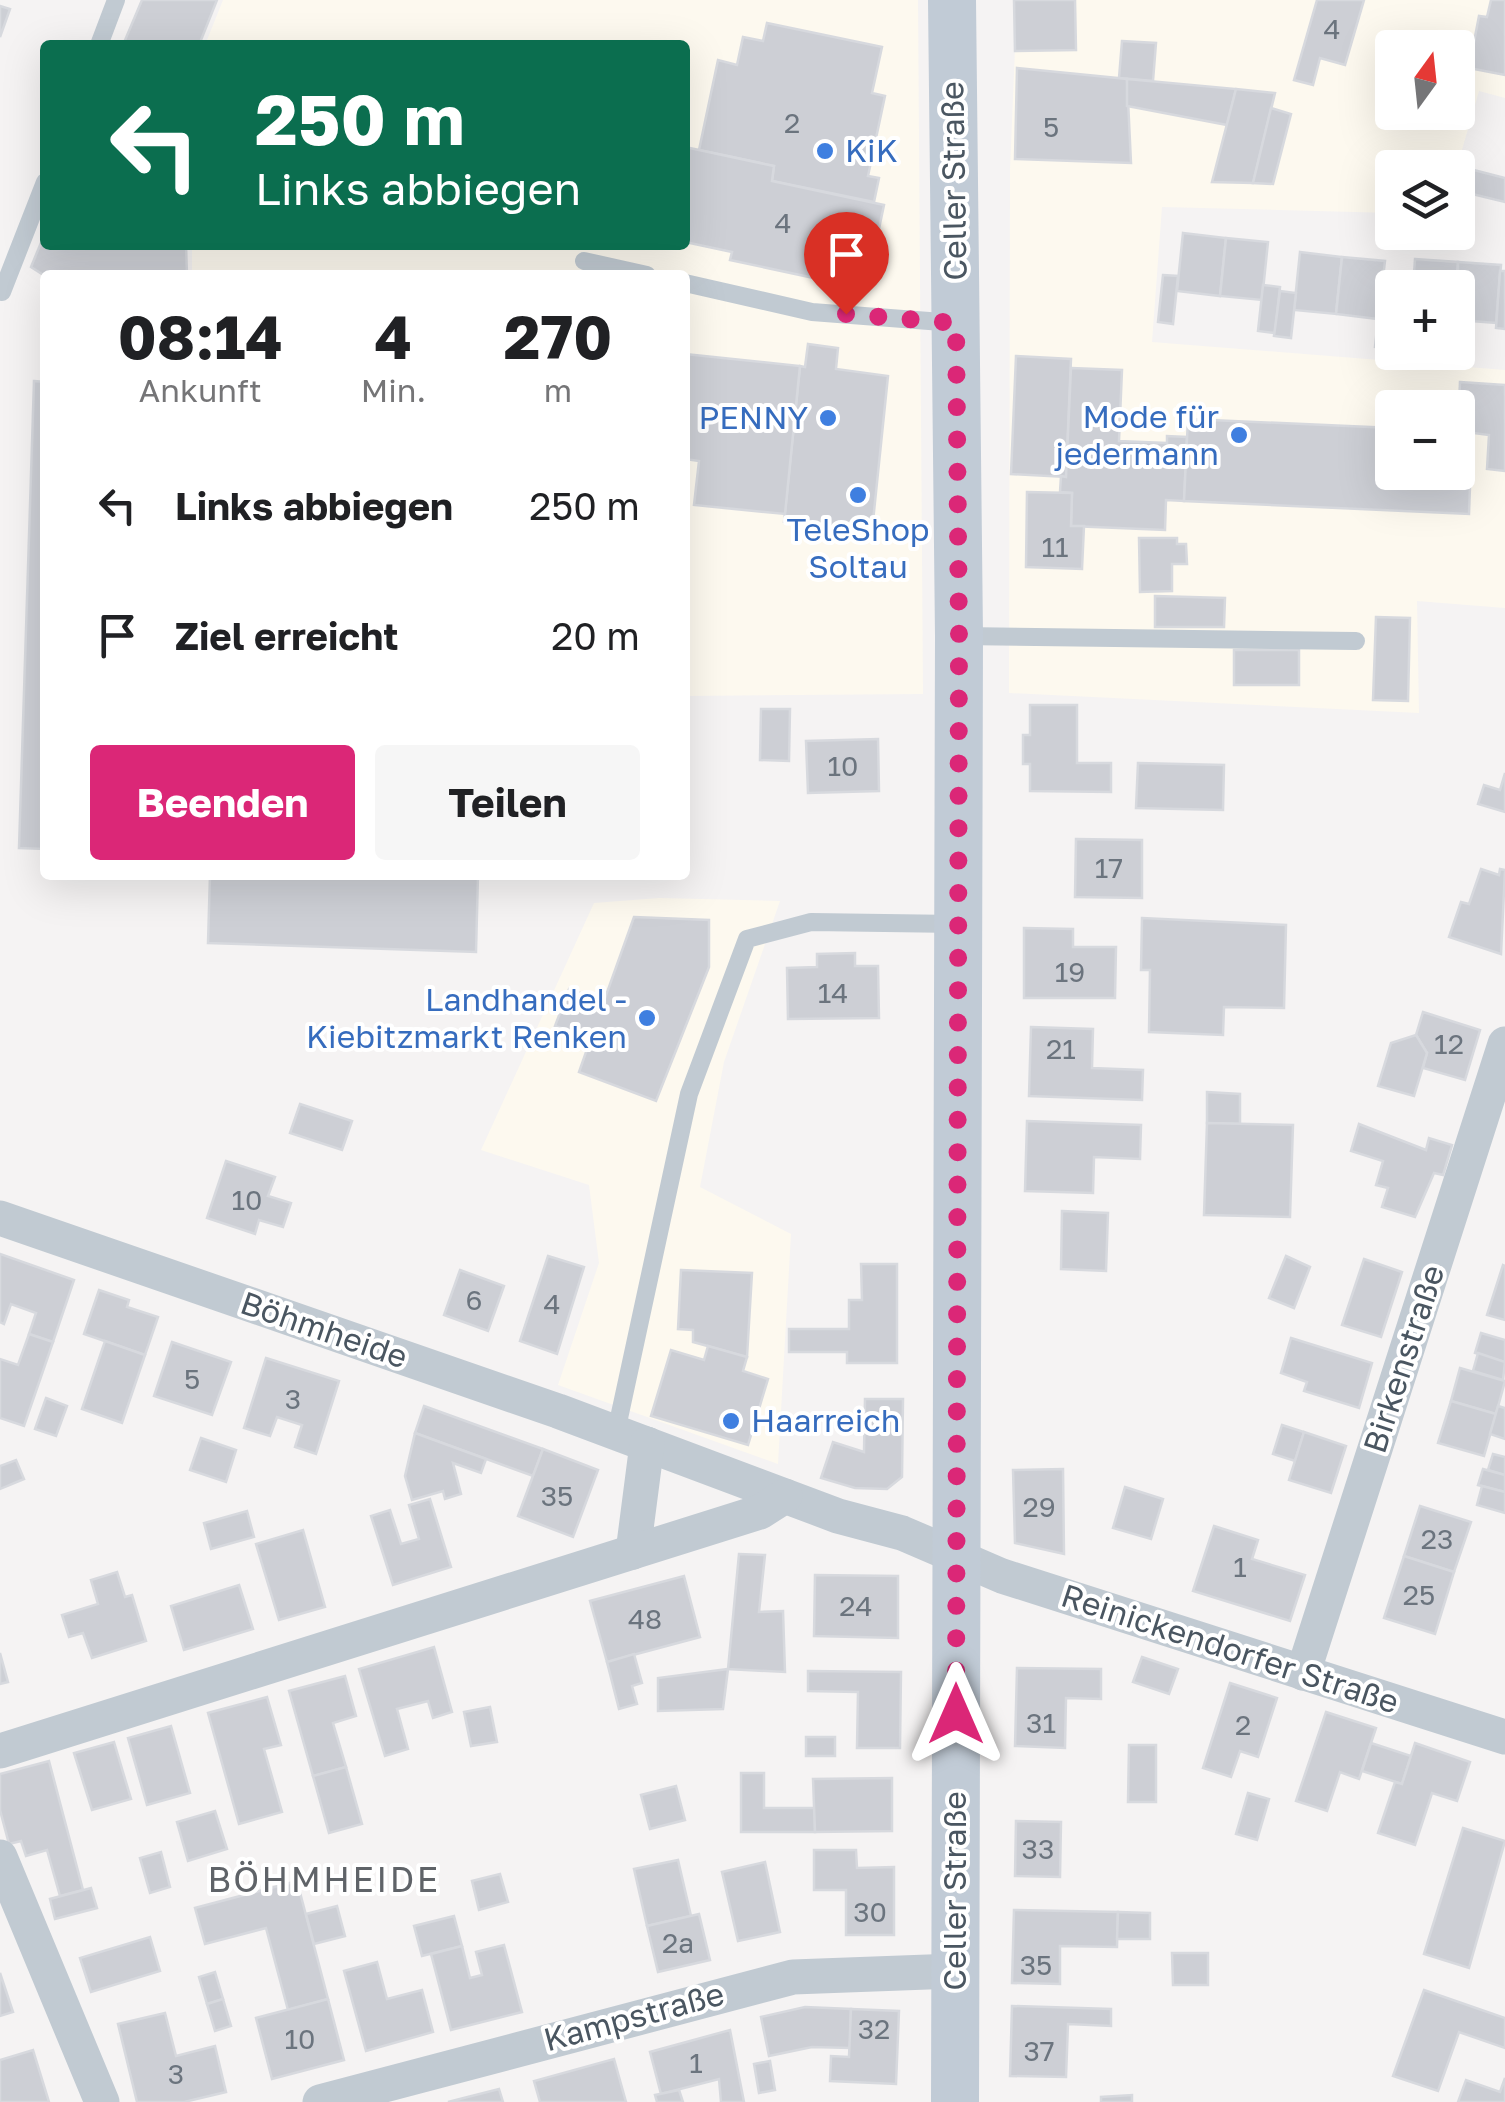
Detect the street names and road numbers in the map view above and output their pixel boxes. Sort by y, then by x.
street label: Celler Straße [932,81,974,281]
street label: Birkenstraße [1355,1260,1451,1457]
street label: Böhmheide [236,1283,413,1375]
street label: Reinickendorfer Straße [1057,1576,1404,1721]
street label: Celler Straße [935,1791,973,1991]
street label: Kampstraße [539,1974,728,2058]

